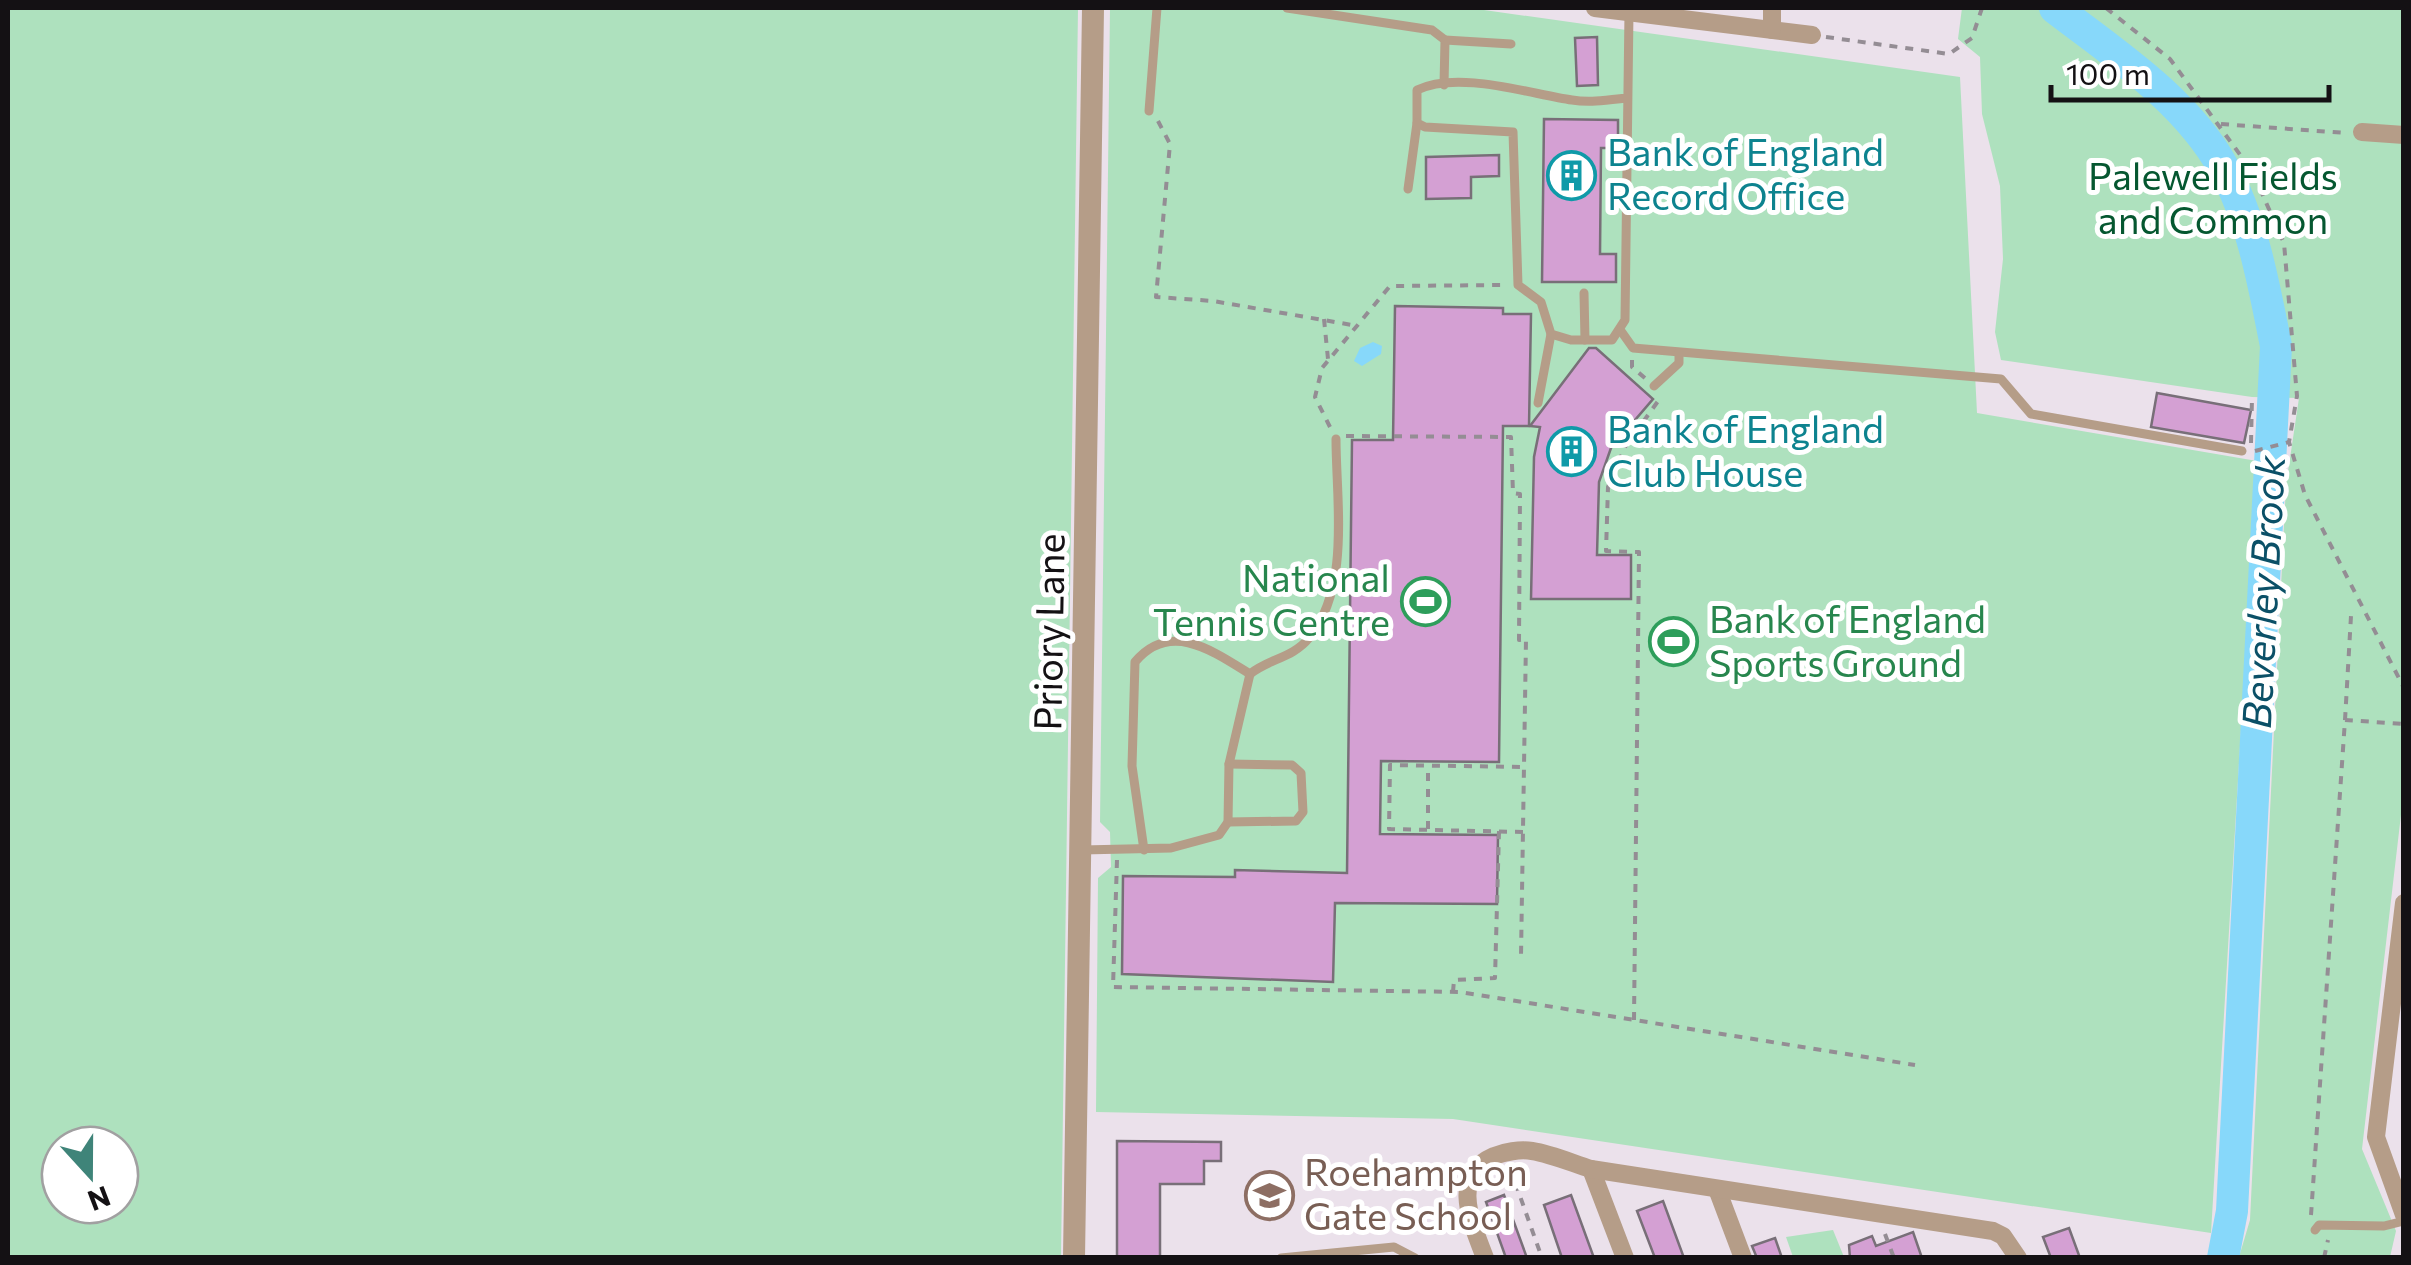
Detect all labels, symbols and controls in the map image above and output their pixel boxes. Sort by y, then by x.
scale bar [2051,40,2328,102]
text: 100 m [2066,54,2150,91]
place label: Bank of England Record Office [1607,127,1884,218]
building icon: Bank of England Record Office [1546,149,1598,201]
park label: Palewell Fields and Common [2088,151,2338,242]
place label: Bank of England Club House [1607,404,1884,495]
building icon: Bank of England Club House [1546,426,1598,478]
water label: Beverley Brook [2230,453,2293,730]
street label: Priory Lane [1022,533,1073,731]
place label: National Tennis Centre [1153,553,1390,644]
sports icon: National Tennis Centre [1399,575,1451,627]
place label: Bank of England Sports Ground [1709,594,1986,685]
sports icon: Bank of England Sports Ground [1648,616,1700,668]
north arrow [40,1125,140,1225]
place label: Roehampton Gate School [1304,1147,1528,1238]
school or university icon: Roehampton Gate School [1243,1169,1295,1221]
text: N [83,1180,115,1219]

